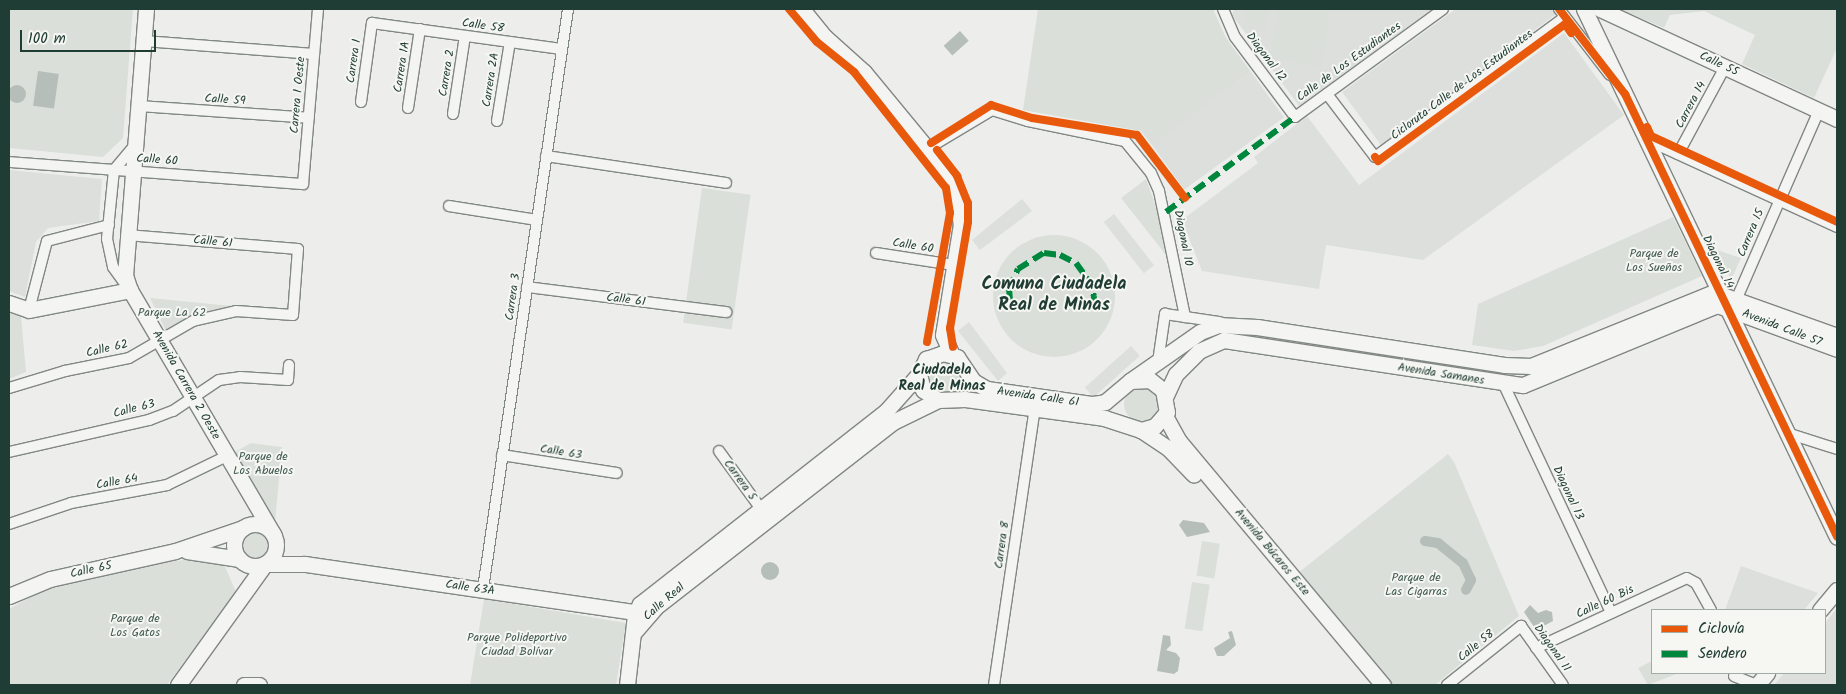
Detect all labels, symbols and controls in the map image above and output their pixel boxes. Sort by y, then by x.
street label: Calle 58 [461,16,505,36]
street label: Calle de Los Estudiantes [1294,19,1404,105]
scale bar [22,20,159,52]
text: 100 m [28,27,66,51]
street label: Cicloruta Calle de Los Estudiantes [1388,27,1536,143]
street label: Diagonal 12 [1243,30,1289,84]
street label: Carrera 1 [344,38,364,84]
street label: Carrera 1A [391,40,413,94]
street label: Carrera 2 [436,48,458,98]
street label: Calle 55 [1697,49,1741,79]
street label: Carrera 2A [480,52,502,108]
street label: Carrera 1 Oeste [287,56,309,134]
street label: Carrera 14 [1673,79,1709,131]
street label: Calle 59 [204,91,246,109]
street label: Calle 60 [136,151,178,169]
street label: Carrera 15 [1734,207,1768,259]
street label: Diagonal 10 [1171,209,1195,267]
street label: Calle 61 [193,233,233,251]
street label: Diagonal 14 [1699,233,1737,291]
street label: Calle 60 [891,236,935,256]
park label: Parque de Los Sueños [1626,247,1682,275]
street label: Carrera 3 [503,273,523,321]
district label: Comuna Ciudadela Real de Minas [982,275,1126,318]
street label: Calle 61 [606,290,646,310]
park label: Parque La 62 [138,306,206,320]
street label: Avenida Calle 57 [1740,306,1824,350]
street label: Avenida Carrera 2 Oeste [149,328,223,442]
street label: Calle 62 [85,337,129,361]
street label: Avenida Samanes [1397,360,1485,388]
district label: Ciudadela Real de Minas [899,362,985,394]
street label: Avenida Calle 61 [996,384,1080,410]
street label: Calle 63 [112,397,156,421]
street label: Calle 63 [539,442,583,462]
park label: Parque de Los Abuelos [233,450,293,478]
street label: Carrera 5 [720,457,760,503]
street label: Diagonal 13 [1549,464,1587,522]
street label: Calle 64 [95,471,139,493]
street label: Avenida Búcaros Este [1231,506,1313,598]
street label: Carrera 8 [992,520,1012,570]
street label: Calle 65 [69,559,113,581]
park label: Parque de Las Cigarras [1385,571,1447,599]
street label: Calle 63A [444,577,496,599]
street label: Calle Real [640,580,688,624]
street label: Calle 60 Bis [1574,582,1636,622]
legend [1651,609,1826,674]
park label: Parque de Los Gatos [110,612,160,640]
text: Ciclovía [1698,617,1745,641]
street label: Diagonal 11 [1530,621,1574,675]
street label: Calle 58 [1455,627,1497,665]
park label: Parque Polideportivo Ciudad Bolívar [467,631,567,659]
text: Sendero [1698,642,1747,666]

